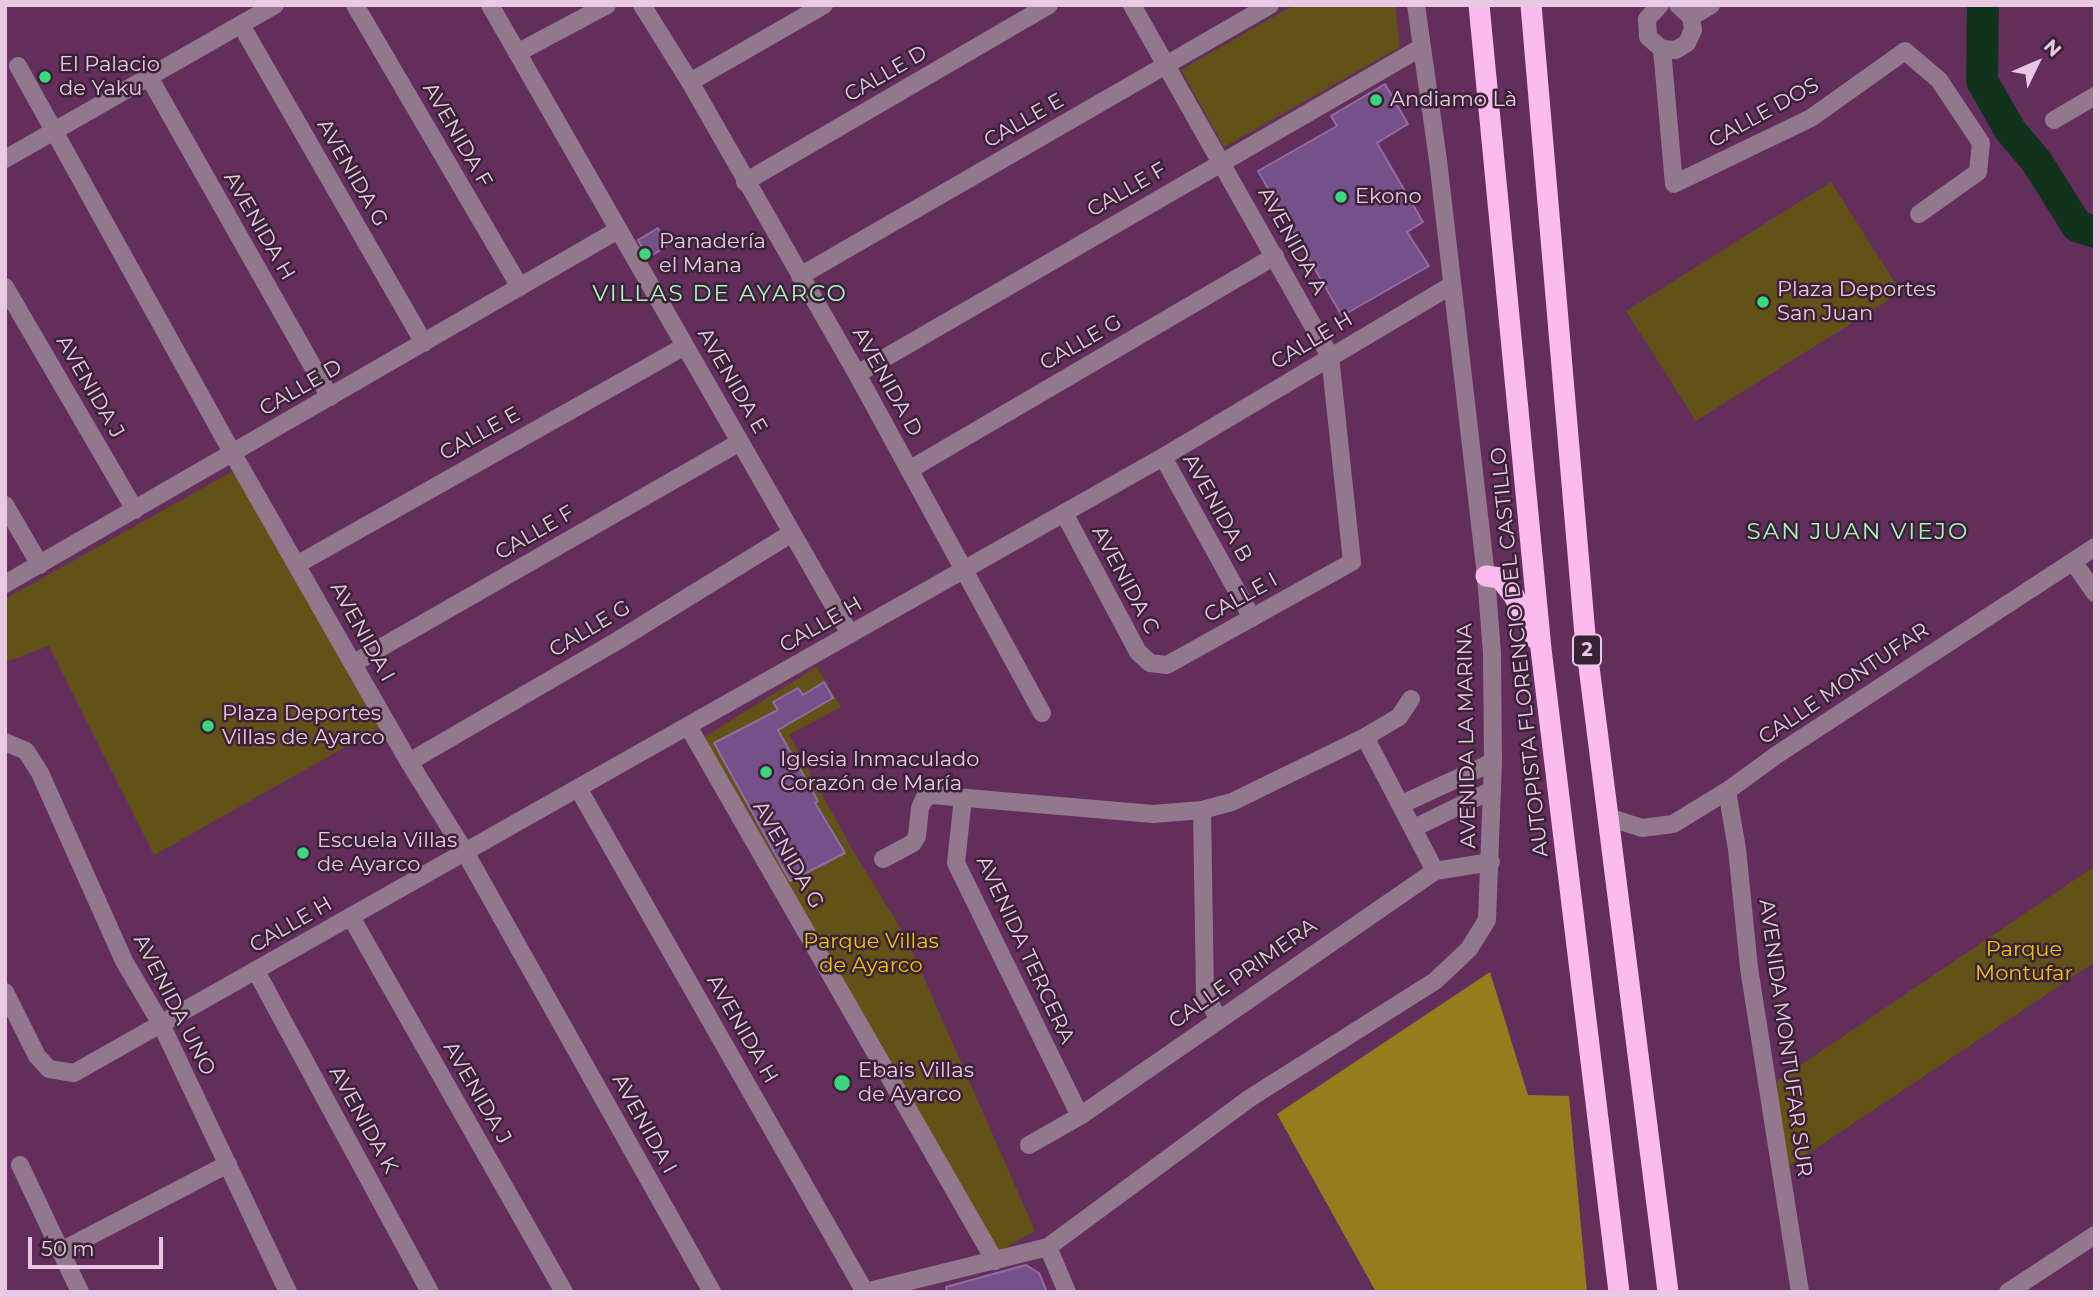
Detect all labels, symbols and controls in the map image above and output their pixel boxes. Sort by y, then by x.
north arrow [2002,28,2072,98]
text: N [2039,35,2066,62]
street label: CALLE D [840,40,932,108]
place label: El Palacio de Yaku [59,52,160,102]
marker: El Palacio de Yaku [37,69,53,85]
street label: CALLE DOS [1705,72,1823,154]
street label: AVENIDA F [417,78,497,192]
place label: Andiamo Là [1390,87,1517,113]
street label: CALLE E [980,88,1068,154]
marker: Andiamo Là [1368,92,1384,108]
street label: AVENIDA G [311,115,393,231]
street label: CALLE F [1083,157,1171,223]
street label: AVENIDA H [218,167,300,285]
street label: AVENIDA A [1252,183,1332,299]
place label: Ekono [1355,184,1422,210]
marker: Ekono [1333,189,1349,205]
place label: Panadería el Mana [659,229,766,279]
marker: Panadería el Mana [637,246,653,262]
place label: Plaza Deportes San Juan [1777,277,1936,327]
district label: VILLAS DE AYARCO [594,280,846,308]
marker: Plaza Deportes San Juan [1755,294,1771,310]
street label: CALLE H [1267,307,1357,375]
street label: CALLE G [1036,310,1126,376]
street label: AVENIDA D [847,323,927,441]
street label: AVENIDA E [692,324,772,438]
street label: AVENIDA J [51,331,129,443]
street label: CALLE D [255,354,347,422]
street label: CALLE E [435,402,525,466]
street label: AUTOPISTA FLORENCIO DEL CASTILLO [1486,446,1554,858]
street label: AVENIDA B [1177,450,1257,566]
street label: CALLE F [491,500,579,566]
district label: SAN JUAN VIEJO [1748,518,1968,546]
street label: AVENIDA C [1086,522,1164,638]
street label: CALLE I [1200,568,1282,628]
street label: AVENIDA I [324,578,400,686]
street label: CALLE H [775,591,867,659]
street label: CALLE G [545,595,635,663]
street label: CALLE MONTUFAR [1754,618,1934,750]
street label: AVENIDA LA MARINA [1452,623,1482,849]
road number: 2 [1573,635,1601,666]
place label: Plaza Deportes Villas de Ayarco [222,701,385,751]
marker: Plaza Deportes Villas de Ayarco [200,718,216,734]
place label: Iglesia Inmaculado Corazón de María [780,747,979,797]
marker: Iglesia Inmaculado Corazón de María [758,764,774,780]
street label: AVENIDA G [747,797,829,913]
place label: Escuela Villas de Ayarco [317,828,457,878]
marker: Escuela Villas de Ayarco [295,845,311,861]
street label: AVENIDA TERCERA [970,852,1080,1048]
street label: CALLE H [245,891,337,959]
street label: AVENIDA MONTUFAR SUR [1753,898,1817,1178]
street label: CALLE PRIMERA [1164,914,1322,1034]
park label: Parque Villas de Ayarco [803,929,939,979]
street label: AVENIDA UNO [128,930,220,1080]
park label: Parque Montufar [1975,937,2073,987]
street label: AVENIDA H [701,970,783,1088]
street label: AVENIDA J [438,1037,516,1149]
place label: Ebais Villas de Ayarco [858,1058,974,1108]
street label: AVENIDA K [323,1062,403,1178]
street label: AVENIDA I [606,1070,682,1178]
marker: Ebais Villas de Ayarco [832,1073,852,1093]
scale bar [32,1224,166,1268]
text: 50 m [41,1236,95,1261]

